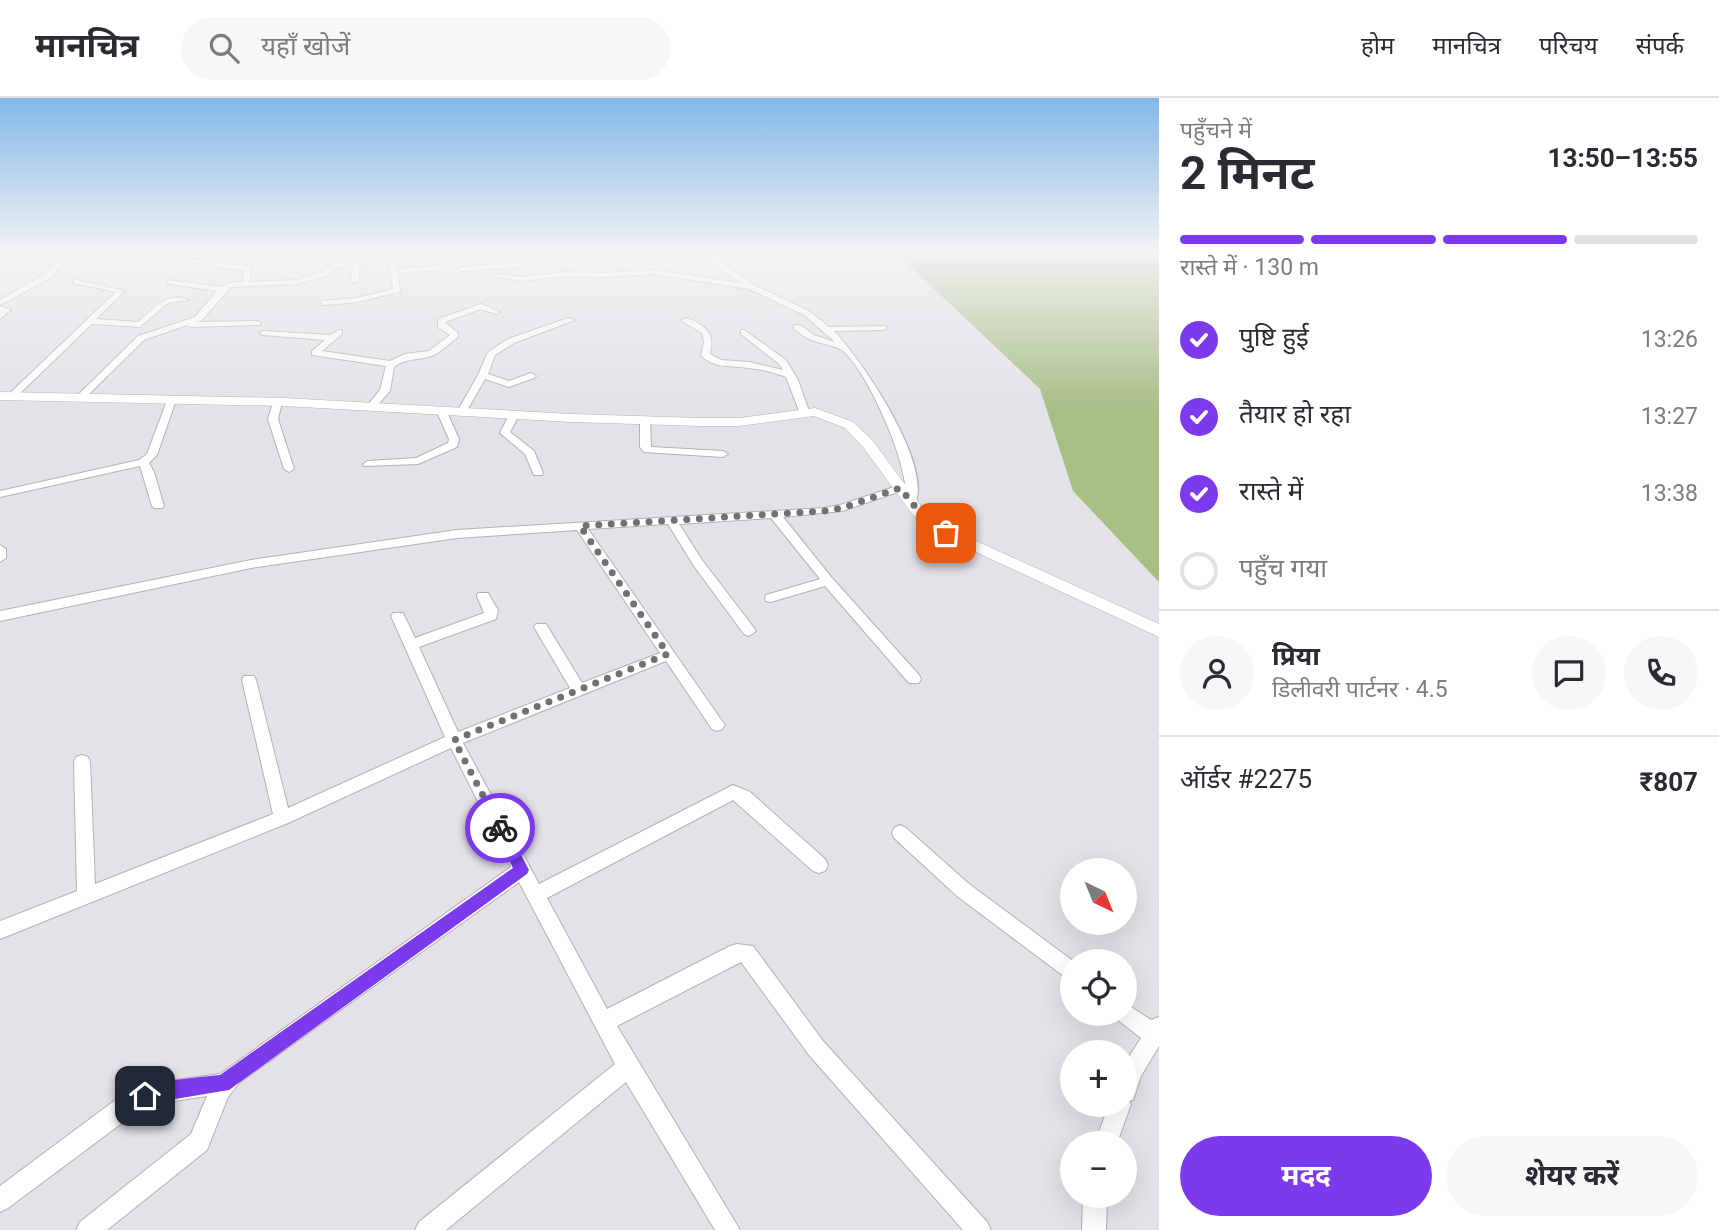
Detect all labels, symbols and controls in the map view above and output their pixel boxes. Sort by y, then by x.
search box [181,17,671,80]
text: मानचित्र [35,26,139,65]
icon: search [205,29,243,67]
text: यहाँ खोजें [261,31,350,61]
text: होम [1361,32,1394,60]
text: मानचित्र [1432,32,1501,60]
text: परिचय [1539,32,1598,60]
text: संपर्क [1636,32,1684,60]
text: पहुँचने में [1180,117,1252,144]
text: 13:50–13:55 [1548,143,1698,173]
text: 2 मिनट [1180,146,1314,200]
text: रास्ते में · 130 m [1180,254,1319,281]
icon: check [1180,321,1218,359]
text: पुष्टि हुई [1239,322,1309,352]
text: 13:26 [1641,326,1698,353]
icon: check [1180,398,1218,436]
text: तैयार हो रहा [1239,399,1351,429]
text: 13:27 [1641,403,1698,430]
icon: check [1180,475,1218,513]
text: रास्ते में [1239,476,1303,506]
text: 13:38 [1641,480,1698,507]
pin [916,503,976,563]
icon: bag [927,514,965,552]
text: पहुँच गया [1239,553,1327,583]
button: person [1180,636,1254,710]
button: chat [1532,636,1606,710]
button: phone [1624,636,1698,710]
text: प्रिया [1272,641,1320,671]
text: डिलीवरी पार्टनर · 4.5 [1272,676,1448,703]
text: ऑर्डर #2275 [1180,764,1312,794]
text: ₹807 [1640,767,1698,797]
courier [465,793,535,863]
icon: bike [481,809,519,847]
north arrow [1060,858,1138,934]
map controls [1060,858,1137,1208]
button: locate [1060,949,1137,1026]
button: + [1060,1040,1137,1117]
pin [115,1066,175,1126]
icon: home [126,1077,164,1115]
button: − [1060,1131,1137,1208]
button: मदद [1180,1136,1432,1216]
button: शेयर करें [1446,1136,1698,1216]

